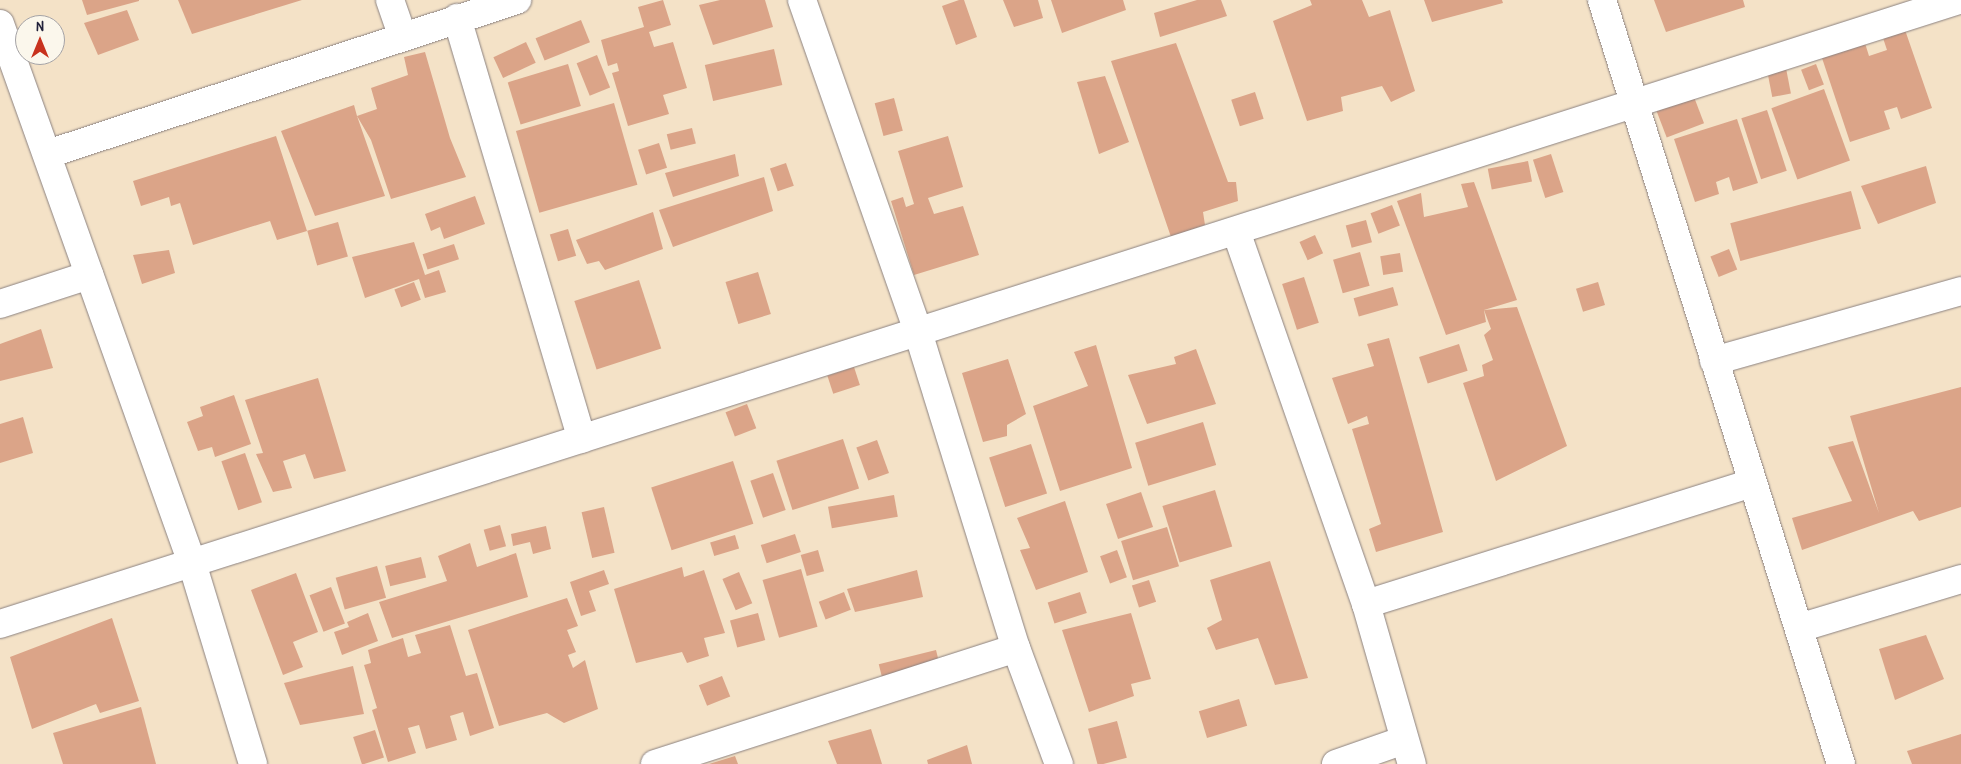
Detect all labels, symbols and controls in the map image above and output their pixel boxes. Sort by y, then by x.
north arrow [15,15,65,65]
text: N [36,16,44,35]

